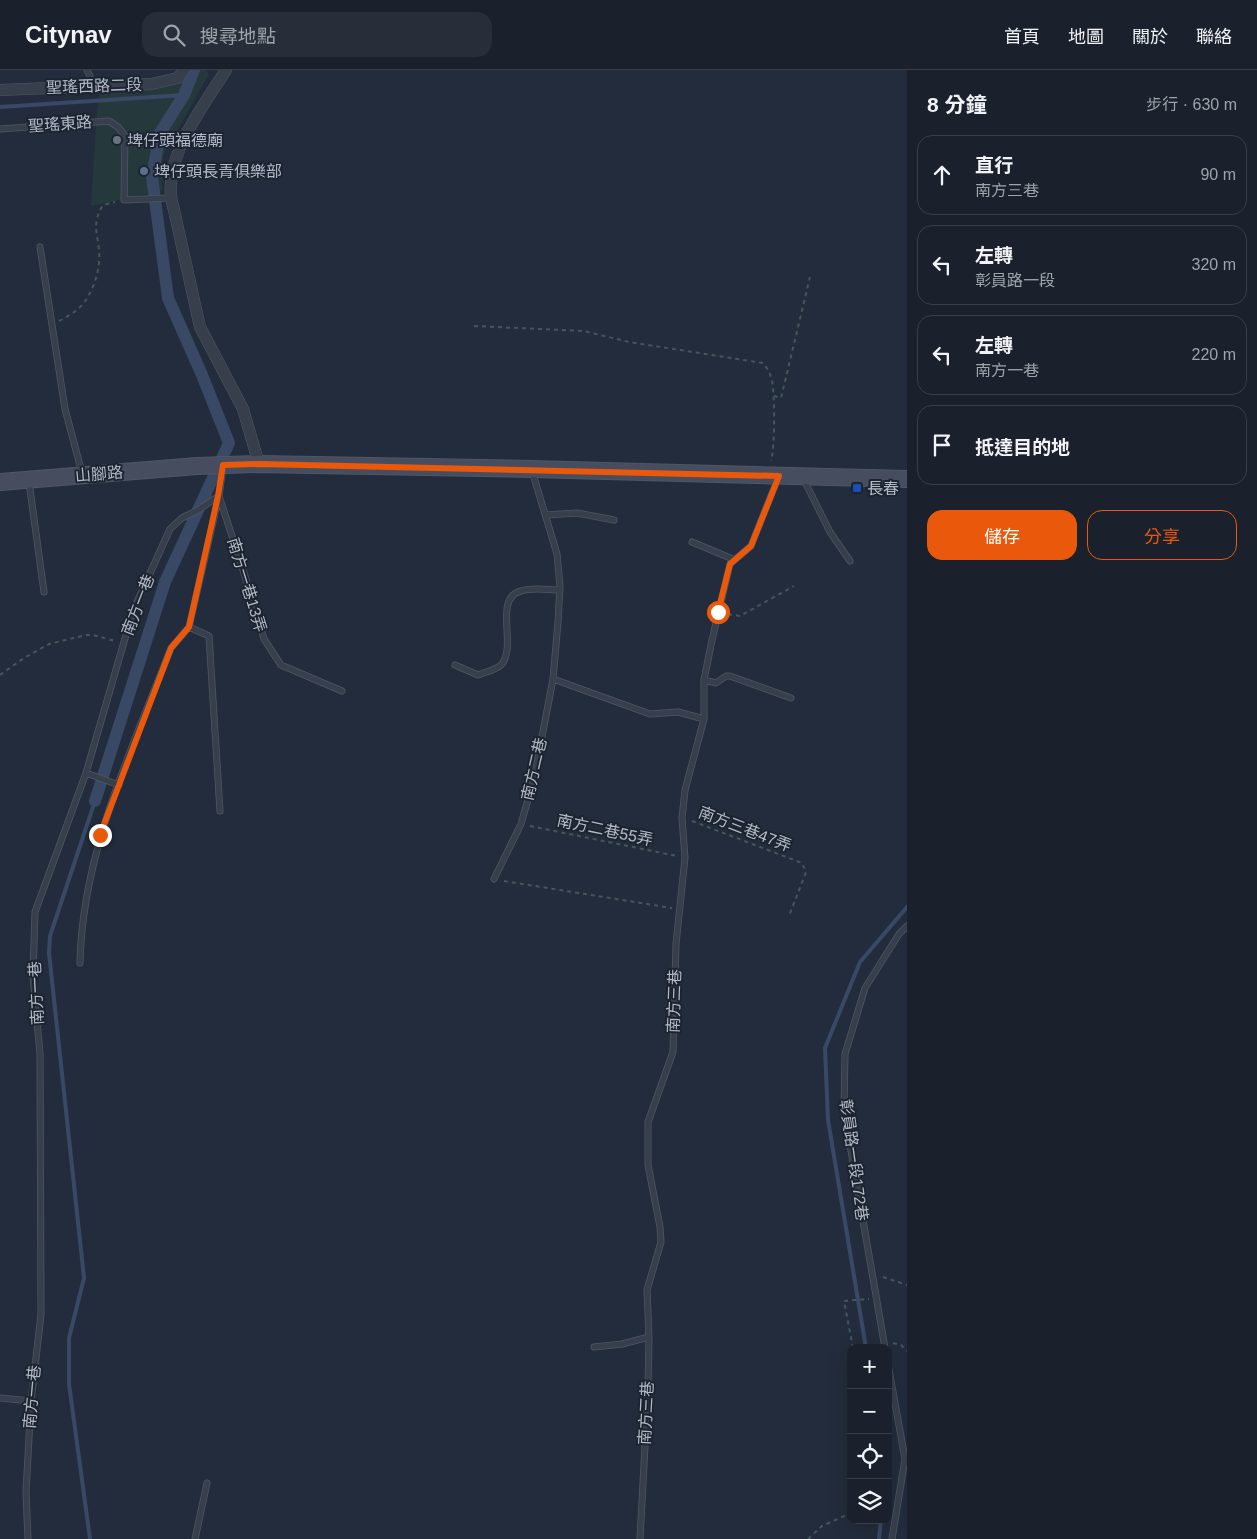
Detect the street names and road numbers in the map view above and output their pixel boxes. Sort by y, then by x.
street label: 聖瑤西路二段 [46,76,142,96]
street label: 聖瑤東路 [27,113,93,135]
street label: 山腳路 [74,463,124,485]
street label: 南方一巷13弄 [225,536,269,634]
street label: 南方一巷 [119,572,157,638]
street label: 南方二巷 [519,736,549,802]
street label: 南方三巷47弄 [696,804,794,854]
street label: 南方二巷55弄 [555,812,655,848]
street label: 南方一巷 [26,961,46,1025]
street label: 南方三巷 [664,969,684,1033]
street label: 彰員路一段172巷 [837,1098,871,1222]
street label: 南方一巷 [21,1364,43,1430]
street label: 南方三巷 [636,1381,656,1445]

